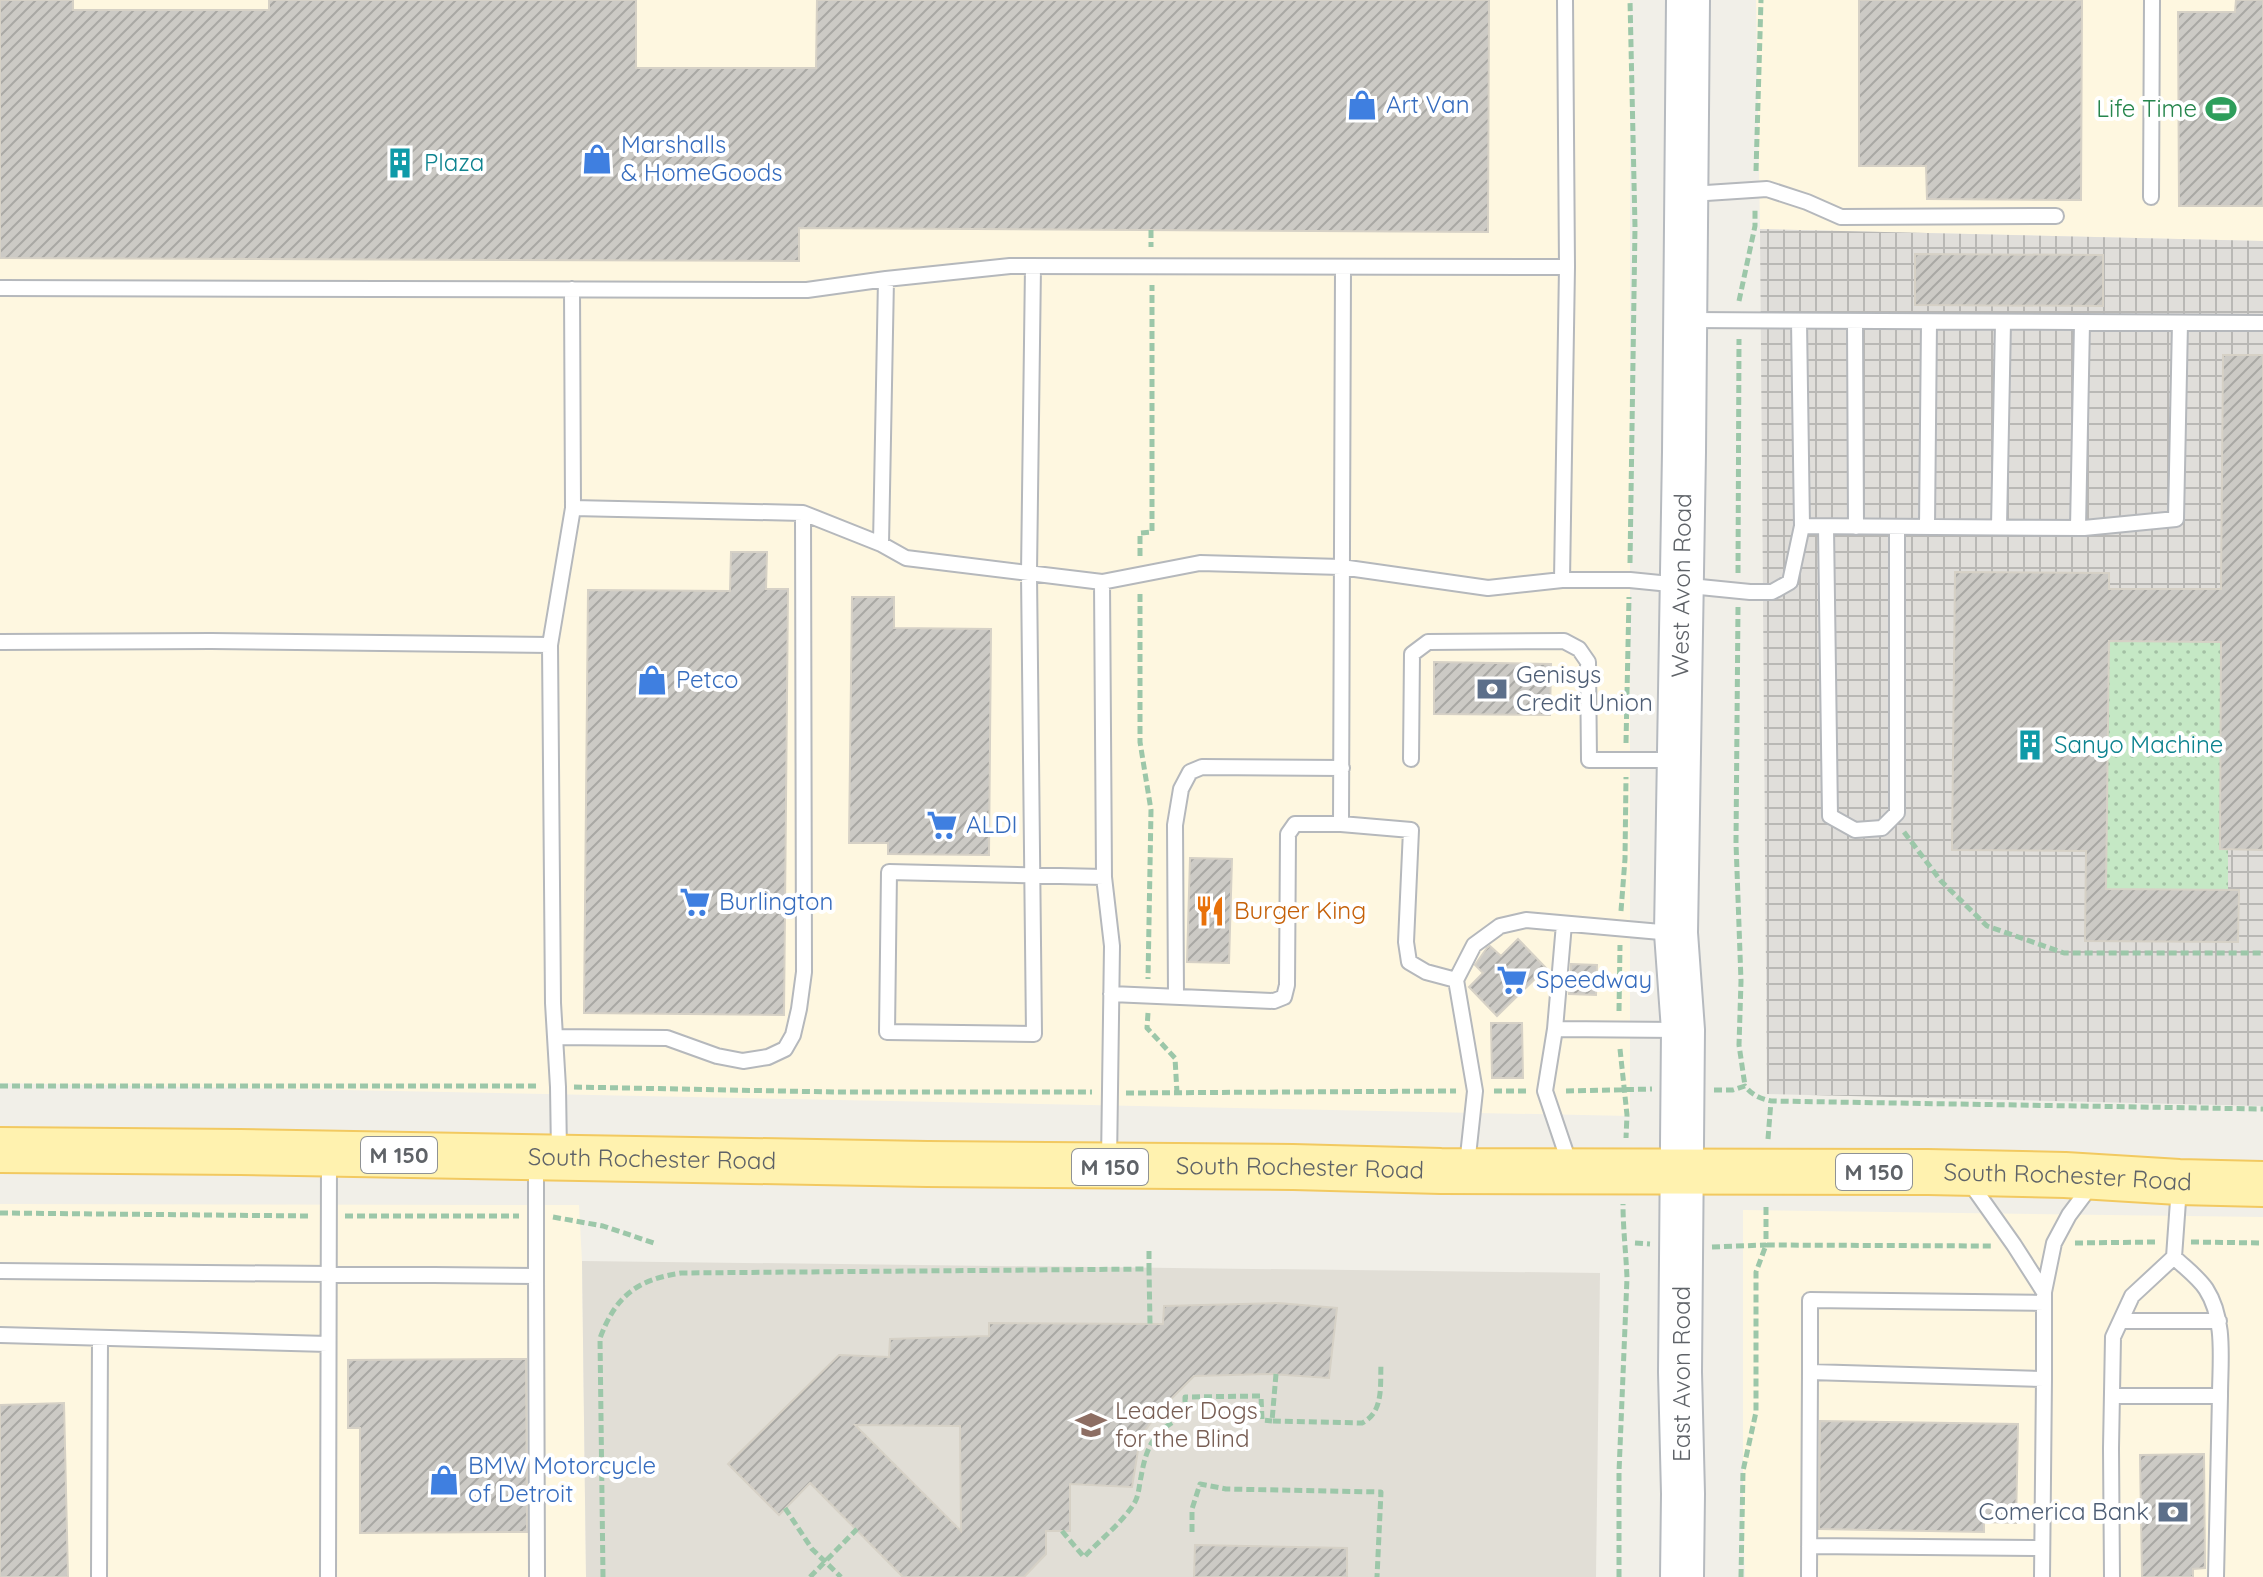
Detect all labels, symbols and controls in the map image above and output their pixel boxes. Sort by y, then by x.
shop icon: Art Van [1345,88,1379,122]
place label: Art Van [1386,89,1470,119]
sports icon: Life Time [2204,92,2238,126]
place label: Life Time [2096,93,2197,123]
place label: Marshalls & HomeGoods [621,129,783,187]
shop icon: Marshalls & HomeGoods [580,142,614,176]
building icon: Plaza [383,146,417,180]
place label: Plaza [424,147,484,177]
street label: West Avon Road [1664,493,1697,678]
place label: Genisys Credit Union [1516,659,1653,717]
shop icon: Petco [635,663,669,697]
place label: Petco [676,664,739,694]
bank icon: Genisys Credit Union [1475,672,1509,706]
building icon: Sanyo Machine [2013,728,2047,762]
place label: Sanyo Machine [2054,729,2223,759]
supermarket icon: ALDI [925,808,959,842]
place label: ALDI [966,809,1018,839]
supermarket icon: Burlington [678,885,712,919]
place label: Burlington [719,886,833,916]
restaurant icon: Burger King [1193,894,1227,928]
place label: Burger King [1234,895,1366,925]
supermarket icon: Speedway [1495,963,1529,997]
place label: Speedway [1536,964,1652,994]
road number: M 150 [361,1137,437,1173]
street label: South Rochester Road [528,1141,776,1175]
road number: M 150 [1072,1149,1148,1185]
street label: South Rochester Road [1176,1150,1424,1185]
road number: M 150 [1836,1154,1912,1190]
street label: South Rochester Road [1943,1156,2192,1196]
street label: East Avon Road [1666,1286,1696,1462]
place label: Leader Dogs for the Blind [1115,1395,1258,1453]
school or university icon: Leader Dogs for the Blind [1074,1408,1108,1442]
place label: BMW Motorcycle of Detroit [468,1450,656,1508]
shop icon: BMW Motorcycle of Detroit [427,1463,461,1497]
bank icon: Comerica Bank [2156,1495,2190,1529]
place label: Comerica Bank [1979,1496,2149,1526]

